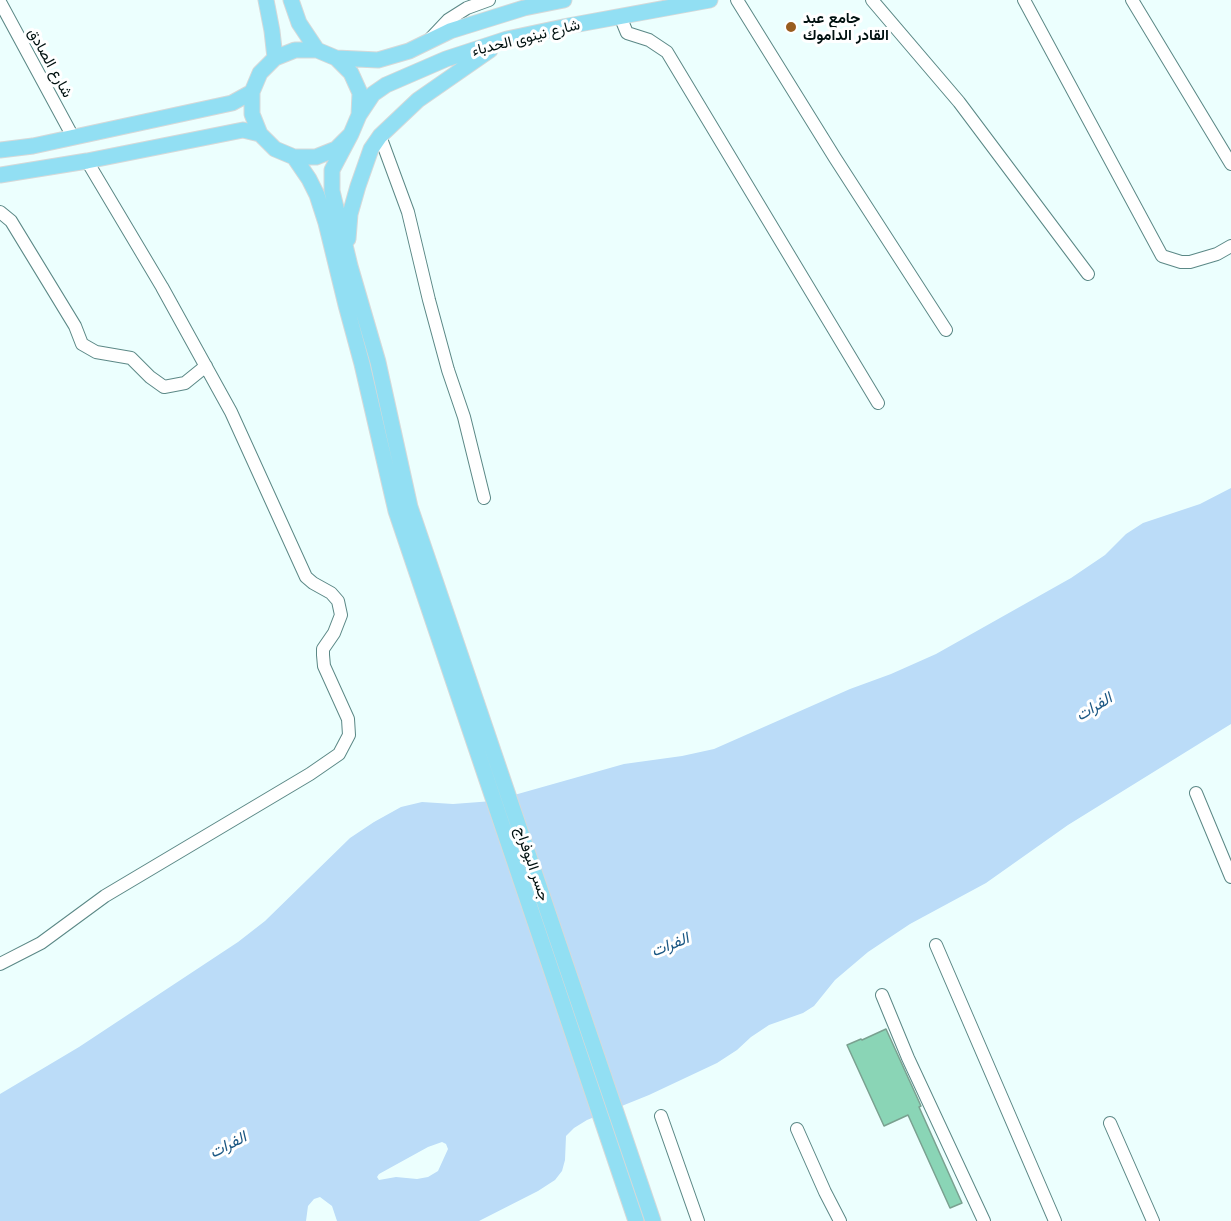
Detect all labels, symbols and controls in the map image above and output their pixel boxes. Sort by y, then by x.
place label: جامع عبد القادر الداموك [803,9,889,44]
street label: شارع نينوى الحدباء [470,16,582,60]
marker: جامع عبد القادر الداموك [784,20,798,34]
street label: شارع الصادق [24,25,76,101]
water label: الفرات [1072,689,1116,725]
street label: جسر البوفراج [511,824,553,904]
water label: الفرات [648,929,692,961]
water label: الفرات [206,1128,250,1162]

